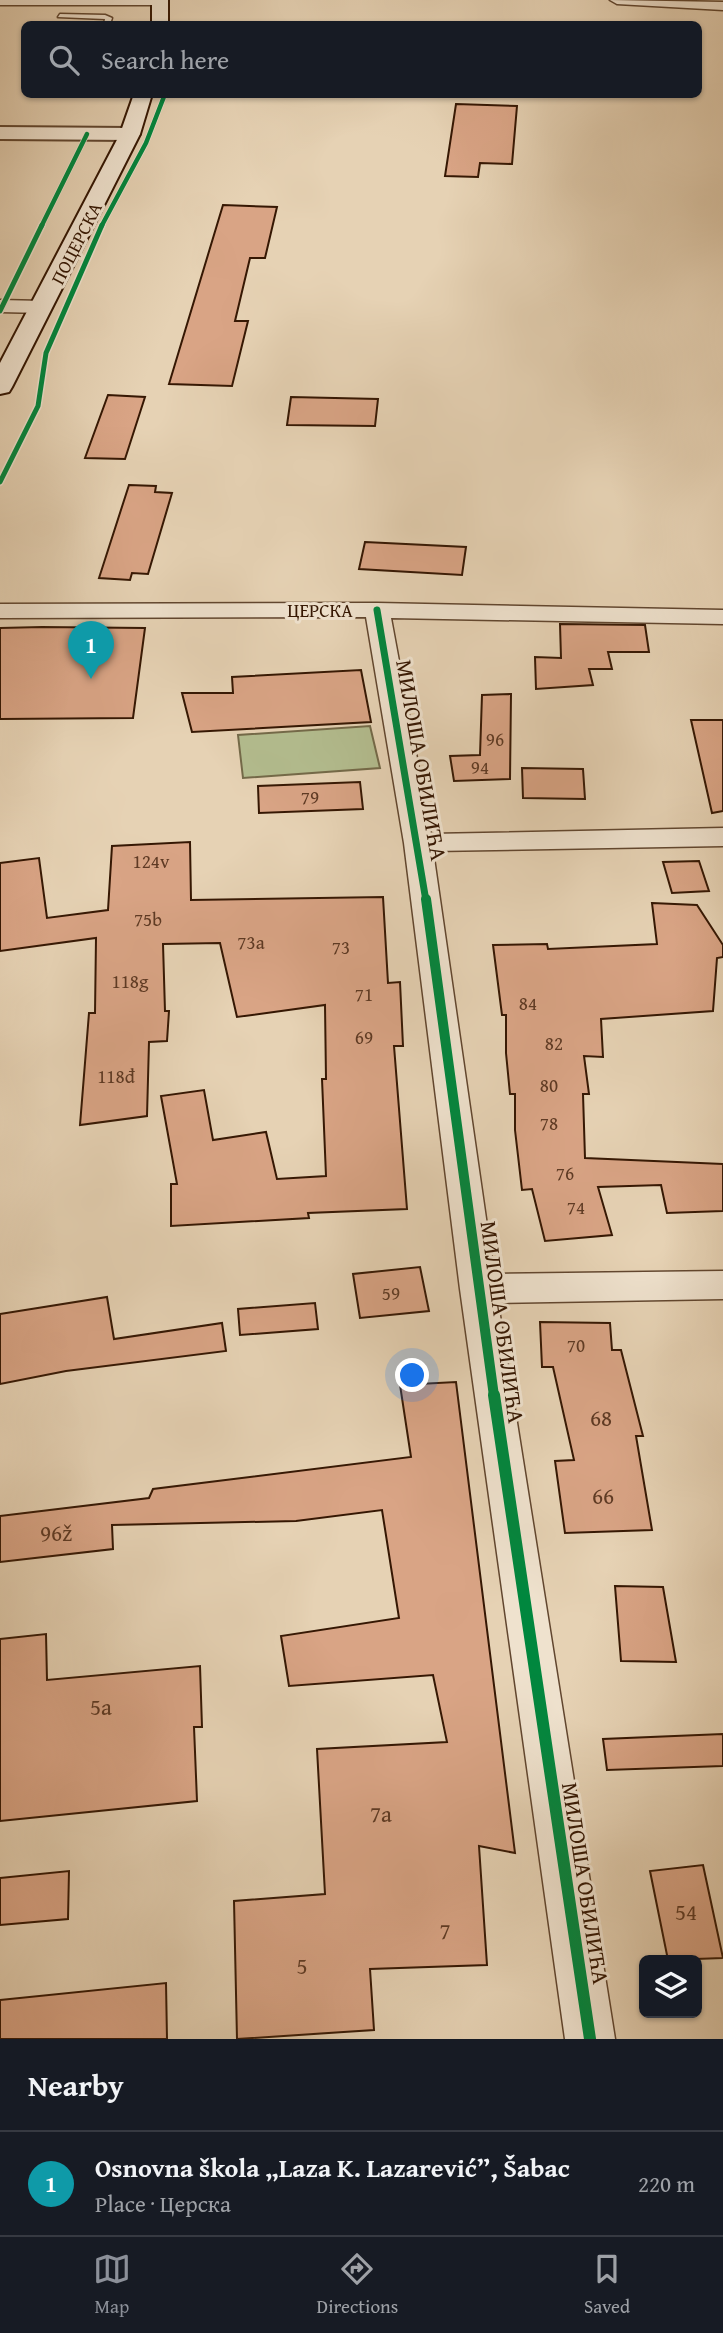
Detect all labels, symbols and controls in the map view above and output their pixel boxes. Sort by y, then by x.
search box [21,21,702,98]
text: Search here [101,40,229,79]
icon: search [45,41,83,79]
street label: ПОЦЕРСКА [43,196,109,289]
street label: ЦЕРСКА [287,596,353,624]
pin: 1 [68,621,114,679]
street label: МИЛОША ОБИЛИЋА [388,657,456,863]
house number: 96 [486,725,504,753]
house number: 94 [471,753,489,781]
house number: 79 [301,783,319,811]
house number: 124v [133,847,170,875]
house number: 75b [134,905,162,933]
house number: 73a [237,928,265,956]
house number: 73 [332,933,350,961]
house number: 118g [112,967,149,995]
house number: 71 [355,980,373,1008]
house number: 84 [519,989,537,1017]
house number: 69 [355,1023,373,1051]
house number: 82 [545,1029,563,1057]
house number: 118đ [97,1062,136,1090]
house number: 80 [540,1071,558,1099]
house number: 78 [540,1109,558,1137]
house number: 76 [556,1159,574,1187]
house number: 74 [567,1193,585,1221]
street label: МИЛОША ОБИЛИЋА [472,1219,534,1425]
house number: 59 [382,1279,400,1307]
house number: 70 [567,1331,585,1359]
your location [395,1358,429,1392]
house number: 68 [590,1401,612,1434]
house number: 66 [592,1479,614,1512]
house number: 96ž [40,1516,72,1549]
house number: 5a [90,1690,112,1723]
street label: МИЛОША ОБИЛИЋА [554,1780,618,1986]
house number: 7a [370,1797,392,1830]
house number: 54 [675,1895,697,1928]
house number: 7 [439,1914,451,1947]
house number: 5 [296,1949,308,1982]
map controls [639,1955,702,2018]
button: layers [639,1955,702,2018]
text: Nearby [28,2063,124,2107]
text: Osnovna škola „Laza K. Lazarević”, Šabac [95,2148,570,2187]
text: 1 [45,2167,57,2200]
text: 220 m [638,2167,695,2200]
text: Place · Церска [95,2187,231,2220]
tab: Map [93,2250,131,2320]
tab: Directions [317,2250,398,2320]
tab: Saved [584,2250,630,2320]

